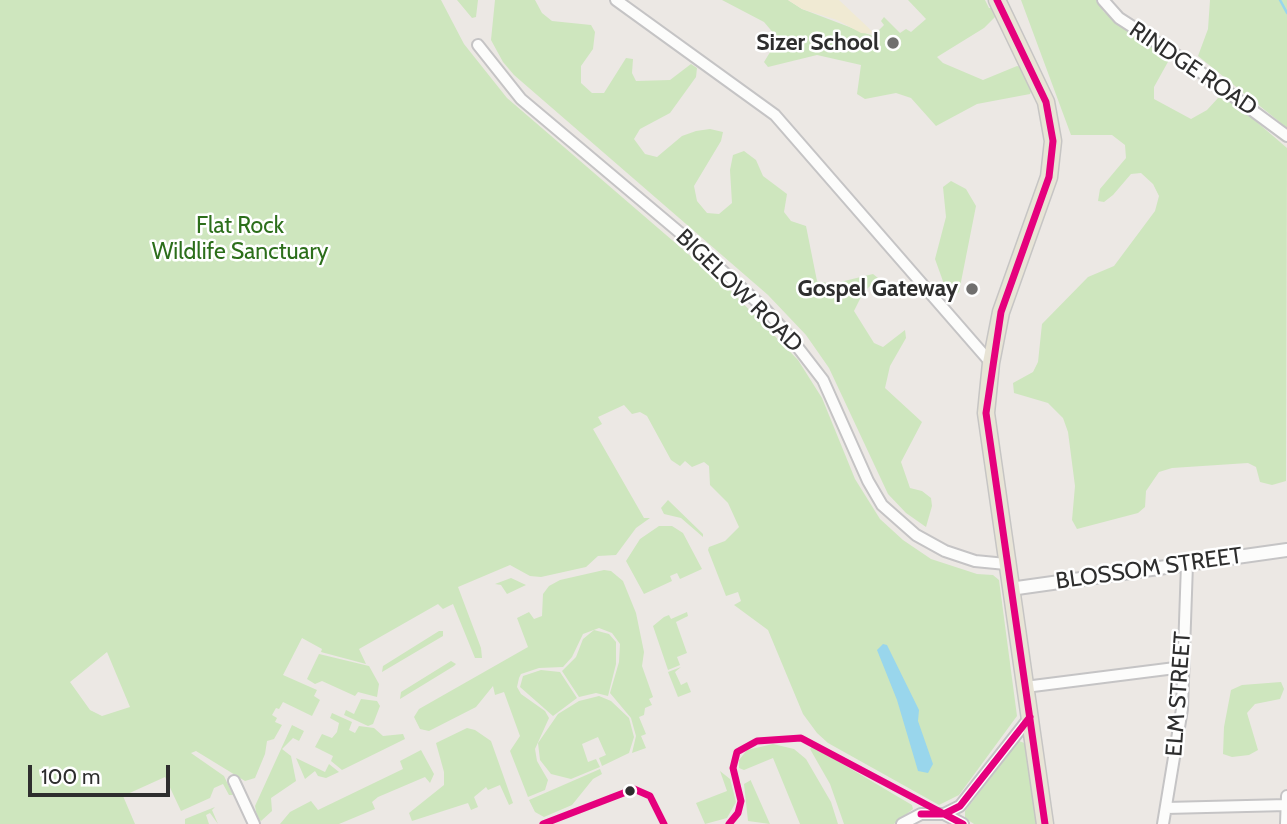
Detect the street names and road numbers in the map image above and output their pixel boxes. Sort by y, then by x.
street label: RINDGE ROAD [1124,16,1262,122]
street label: BIGELOW ROAD [670,224,808,358]
street label: BLOSSOM STREET [1054,542,1244,596]
street label: ELM STREET [1161,630,1197,758]

